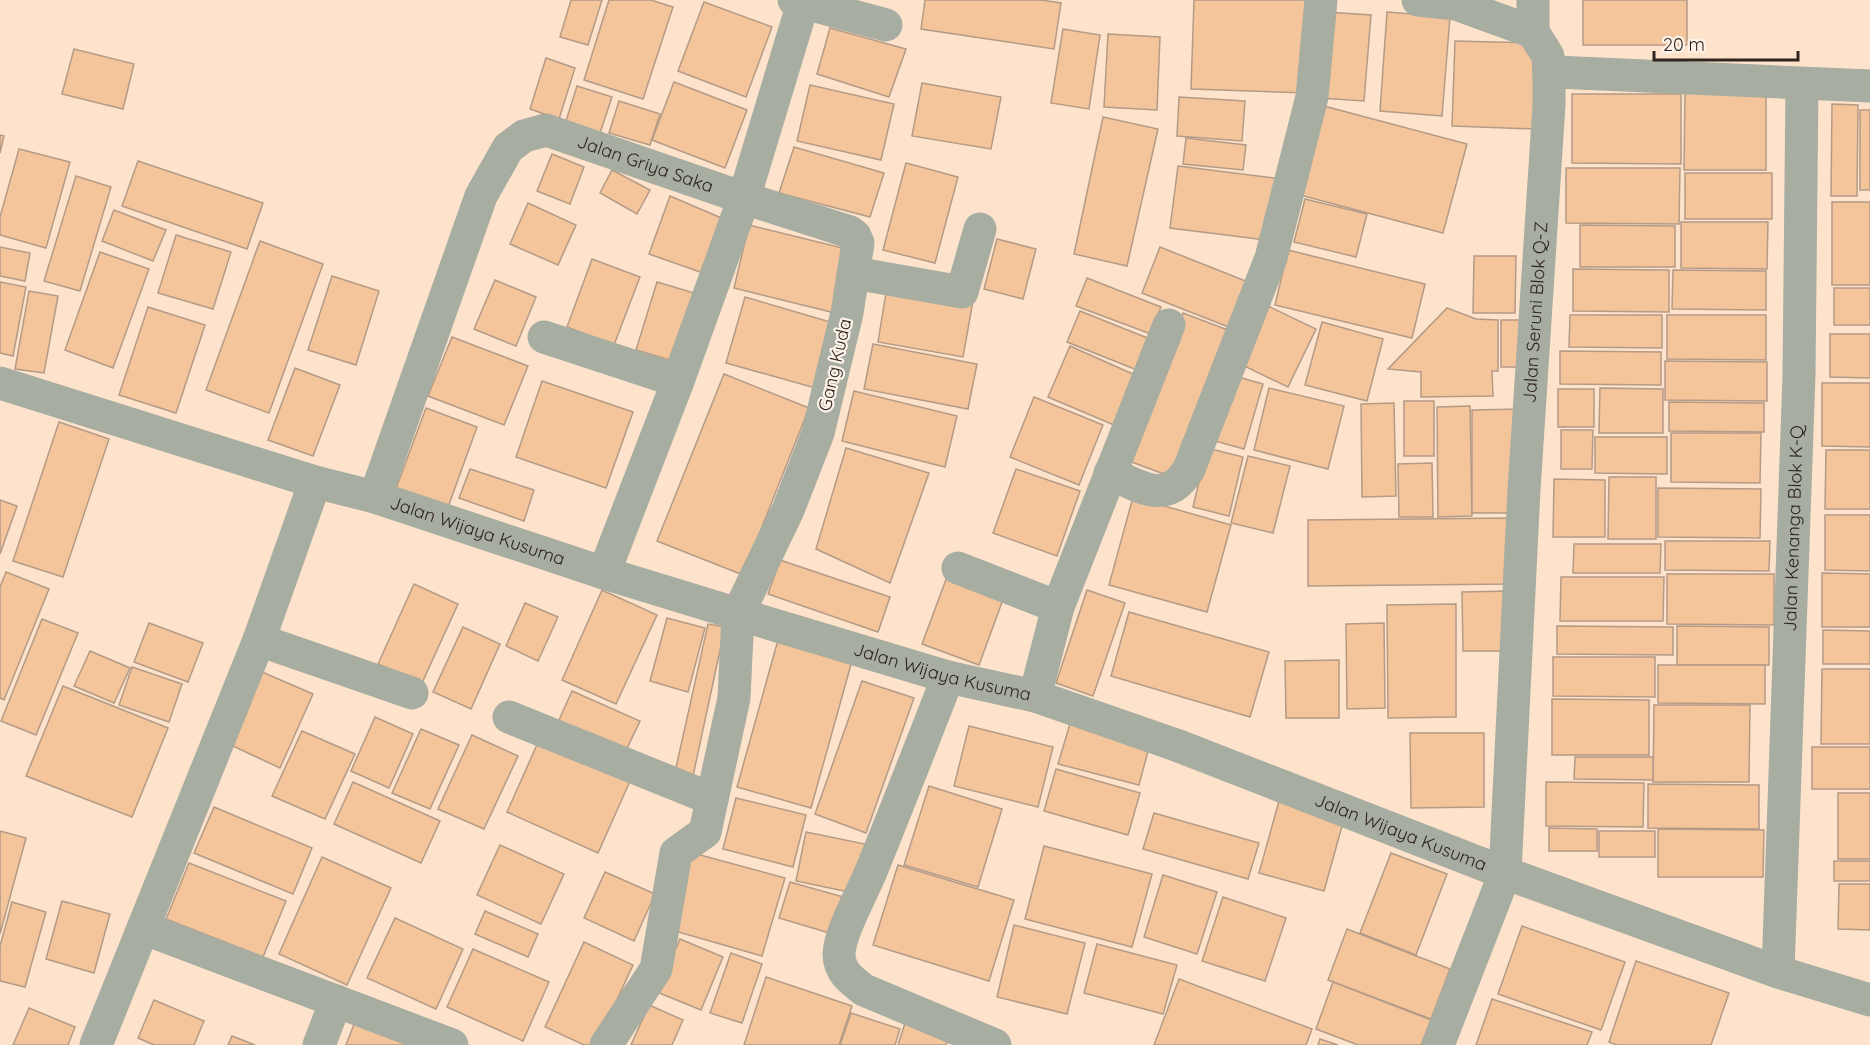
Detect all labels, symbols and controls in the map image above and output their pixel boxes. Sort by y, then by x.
scale bar [1654,24,1798,62]
text: 20 m [1663,33,1705,56]
street label: Jalan Griya Saka [574,130,717,198]
street label: Jalan Seruni Blok Q-Z [1518,221,1552,404]
street label: Gang Kuda [813,316,856,413]
street label: Jalan Kenanga Blok K-Q [1778,424,1808,632]
street label: Jalan Wijaya Kusuma [387,491,568,570]
street label: Jalan Wijaya Kusuma [851,637,1033,706]
street label: Jalan Wijaya Kusuma [1311,788,1490,876]

